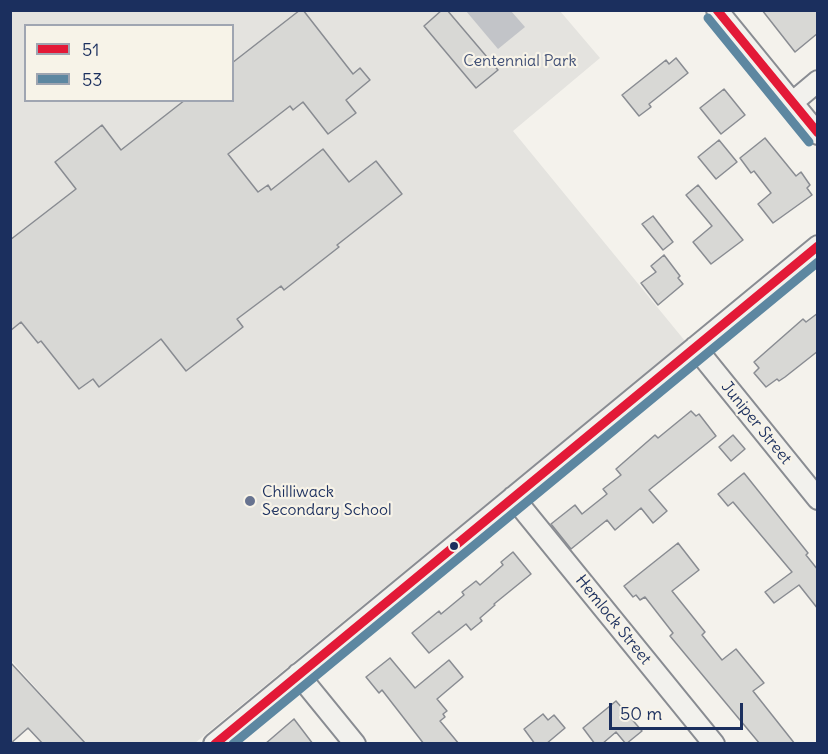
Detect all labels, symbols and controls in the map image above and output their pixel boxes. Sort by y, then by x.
legend [24,24,234,102]
text: 51 [82,38,100,61]
park label: Centennial Park [463,51,577,71]
text: 53 [82,68,103,91]
street label: Juniper Street [717,378,795,468]
place label: Chilliwack Secondary School [262,482,392,520]
marker: Chilliwack Secondary School [243,494,257,508]
unlabelled marker [448,540,460,552]
street label: Hemlock Street [571,571,655,669]
scale bar [612,691,746,729]
text: 50 m [620,702,662,725]

